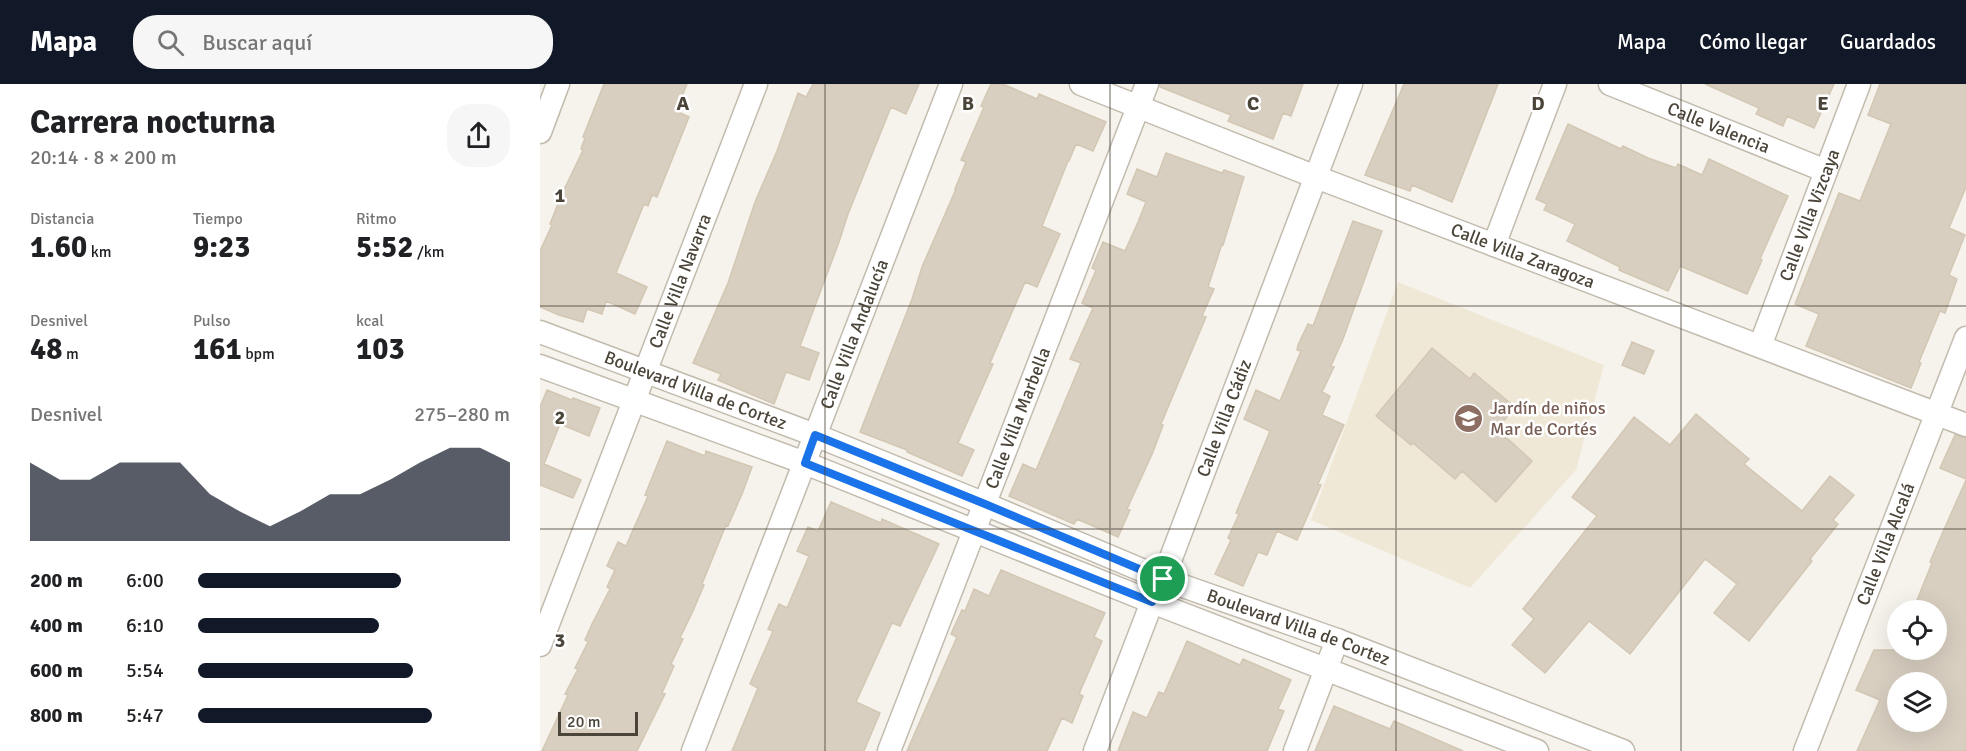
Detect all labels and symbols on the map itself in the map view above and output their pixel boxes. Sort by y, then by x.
text: A [677,91,690,116]
text: B [962,91,974,116]
text: C [1247,91,1259,116]
text: D [1531,91,1545,116]
text: E [1817,91,1829,116]
street label: Calle Valencia [1664,97,1773,158]
street label: Calle Villa Vizcaya [1775,146,1844,284]
text: 1 [555,183,566,208]
street label: Calle Villa Navarra [644,211,716,351]
street label: Calle Villa Zaragoza [1448,218,1598,293]
street label: Calle Villa Andalucía [815,256,893,412]
street label: Calle Villa Marbella [980,344,1055,492]
street label: Boulevard Villa de Cortez [601,346,790,434]
street label: Calle Villa Cádiz [1192,356,1256,480]
place label: Jardín de niños Mar de Cortés [1490,397,1606,440]
school or university icon: Jardín de niños Mar de Cortés [1453,402,1485,434]
text: 2 [555,405,565,430]
street label: Calle Villa Alcalá [1852,480,1919,609]
pin [1137,553,1188,604]
street label: Boulevard Villa de Cortez [1204,584,1393,670]
text: 3 [555,628,565,653]
scale bar [558,709,638,736]

